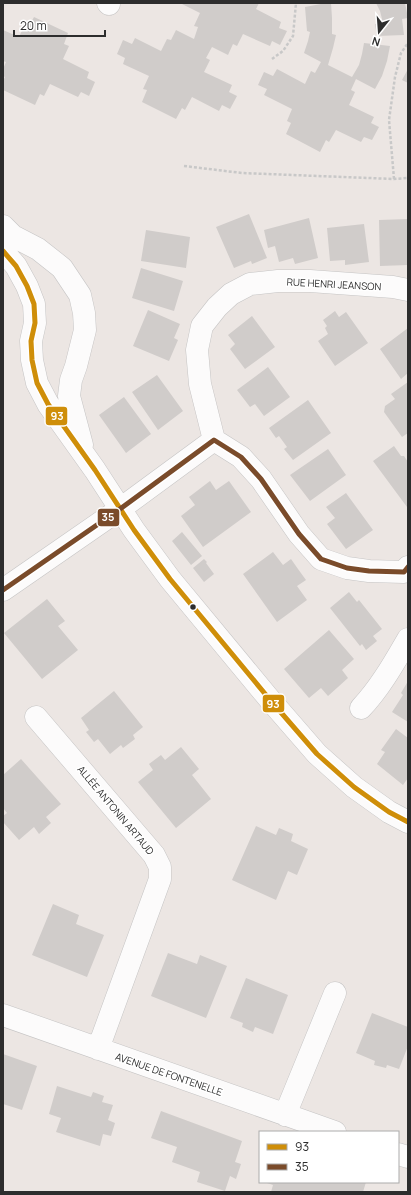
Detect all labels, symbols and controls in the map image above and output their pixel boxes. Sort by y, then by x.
scale bar [14,12,105,38]
north arrow [359,12,399,52]
text: 20 m [20,17,47,34]
text: N [370,34,382,50]
street label: RUE HENRI JEANSON [286,275,382,293]
line badge: 93 [45,406,68,426]
text: 93 [50,408,64,423]
line badge: 35 [97,508,120,527]
text: 35 [102,509,114,524]
unlabelled marker [188,602,198,612]
line badge: 93 [262,694,285,713]
text: 93 [266,696,280,711]
street label: ALLÉE ANTONIN ARTAUD [74,762,158,858]
street label: AVENUE DE FONTENELLE [113,1049,225,1099]
legend [259,1131,399,1183]
text: 93 [295,1138,309,1155]
text: 35 [295,1158,309,1175]

